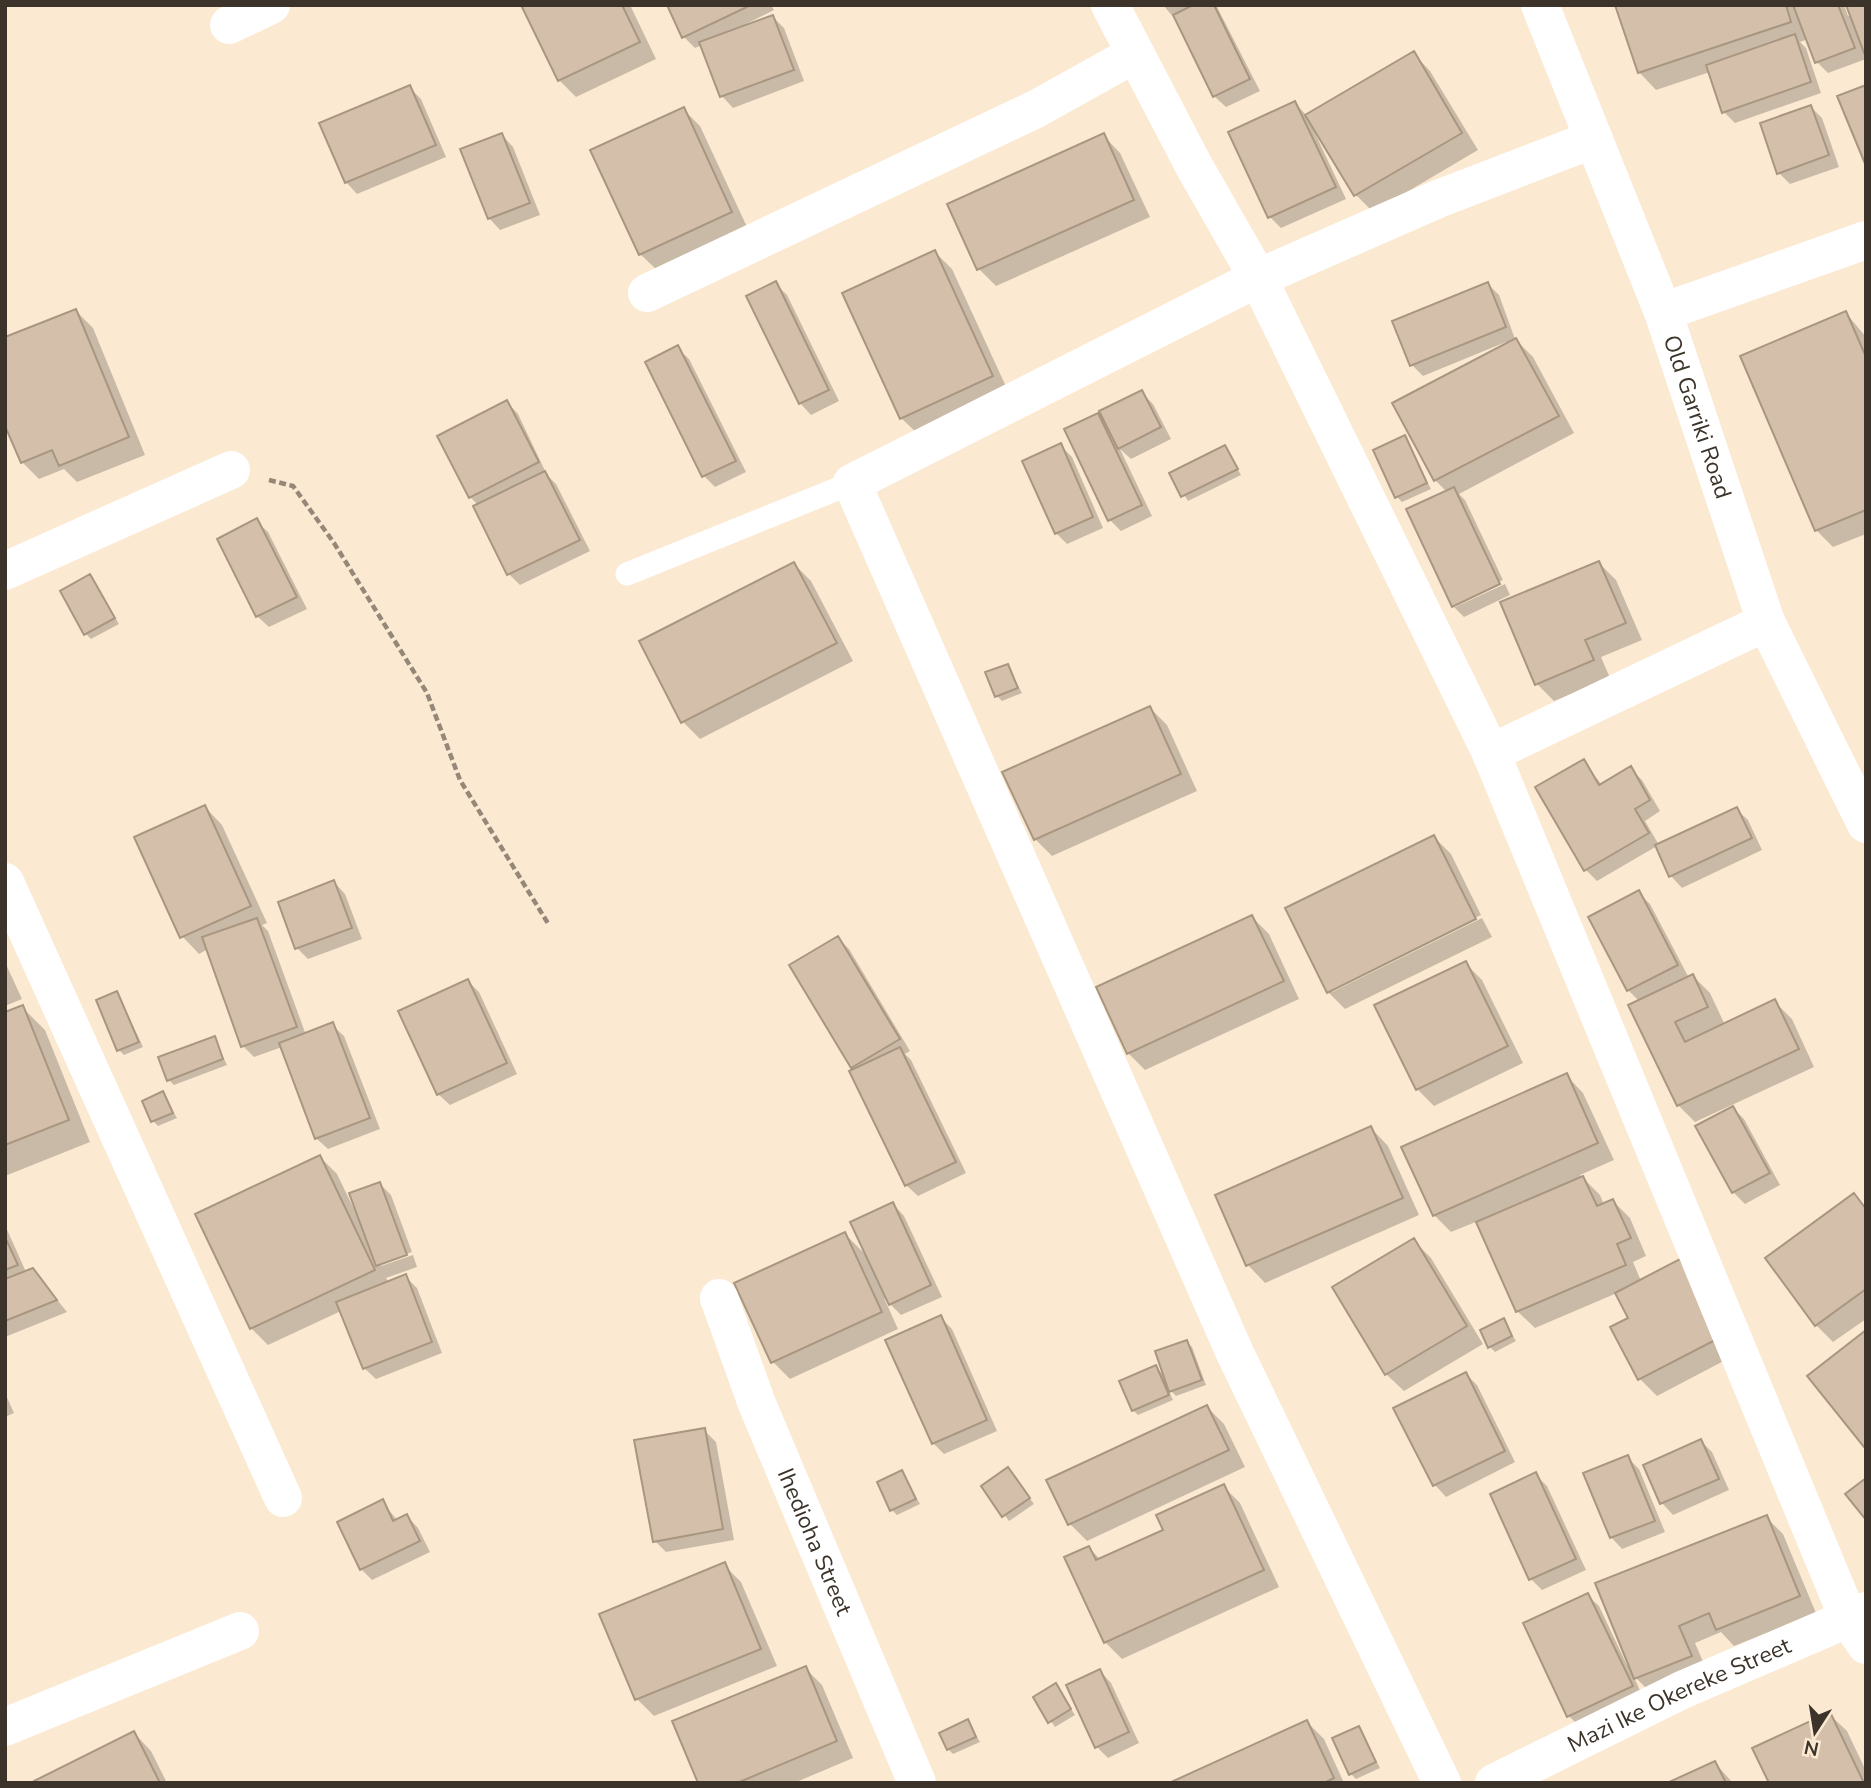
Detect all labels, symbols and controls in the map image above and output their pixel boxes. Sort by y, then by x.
street label: Old Garriki Road [1656,331,1739,503]
street label: Ihedioha Street [770,1463,860,1621]
street label: Mazi Ike Okereke Street [1562,1629,1796,1760]
north arrow [1780,1697,1850,1767]
text: N [1802,1733,1821,1762]

